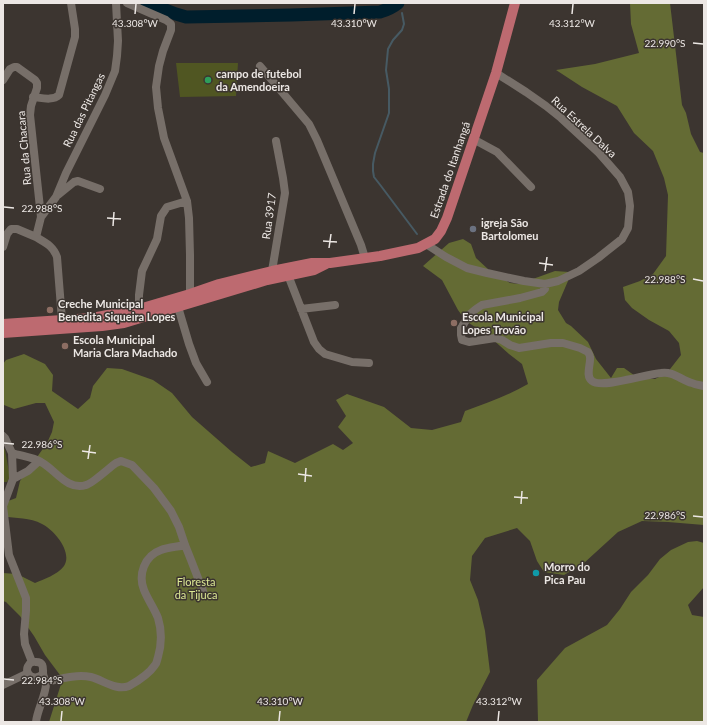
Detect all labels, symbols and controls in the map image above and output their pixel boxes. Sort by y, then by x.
text: 43.308°W [112,17,159,29]
text: 43.310°W [331,17,378,29]
text: 43.312°W [549,17,596,29]
text: 22.990°S [645,37,685,49]
place label: campo de futebol da Amendoeira [216,67,302,93]
street label: Rua das Pitangas [60,70,107,149]
marker: campo de futebol da Amendoeira [203,75,213,85]
street label: Rua Estrela Dalva [549,93,619,160]
street label: Rua da Chacara [14,110,33,186]
street label: Estrada do Itanhangá [427,120,472,220]
street label: Rua 3917 [259,192,278,240]
text: 22.988°S [22,202,62,214]
place label: igreja São Bartolomeu [481,216,539,242]
marker: igreja São Bartolomeu [468,224,478,234]
text: 22.988°S [645,273,685,285]
place label: Creche Municipal Benedita Siqueira Lopes [58,297,176,323]
marker: Creche Municipal Benedita Siqueira Lopes [45,305,55,315]
place label: Escola Municipal Lopes Trovão [462,310,544,336]
marker: Escola Municipal Lopes Trovão [449,318,459,328]
place label: Escola Municipal Maria Clara Machado [73,333,177,359]
marker: Escola Municipal Maria Clara Machado [60,341,70,351]
text: 22.986°S [22,438,62,450]
text: 22.986°S [645,509,685,521]
place label: Morro do Pica Pau [544,560,590,586]
marker: Morro do Pica Pau [531,568,541,578]
park label: Floresta da Tijuca [175,575,217,601]
text: 22.984°S [22,674,62,686]
text: 43.308°W [39,695,86,707]
text: 43.310°W [257,695,304,707]
text: 43.312°W [476,695,523,707]

